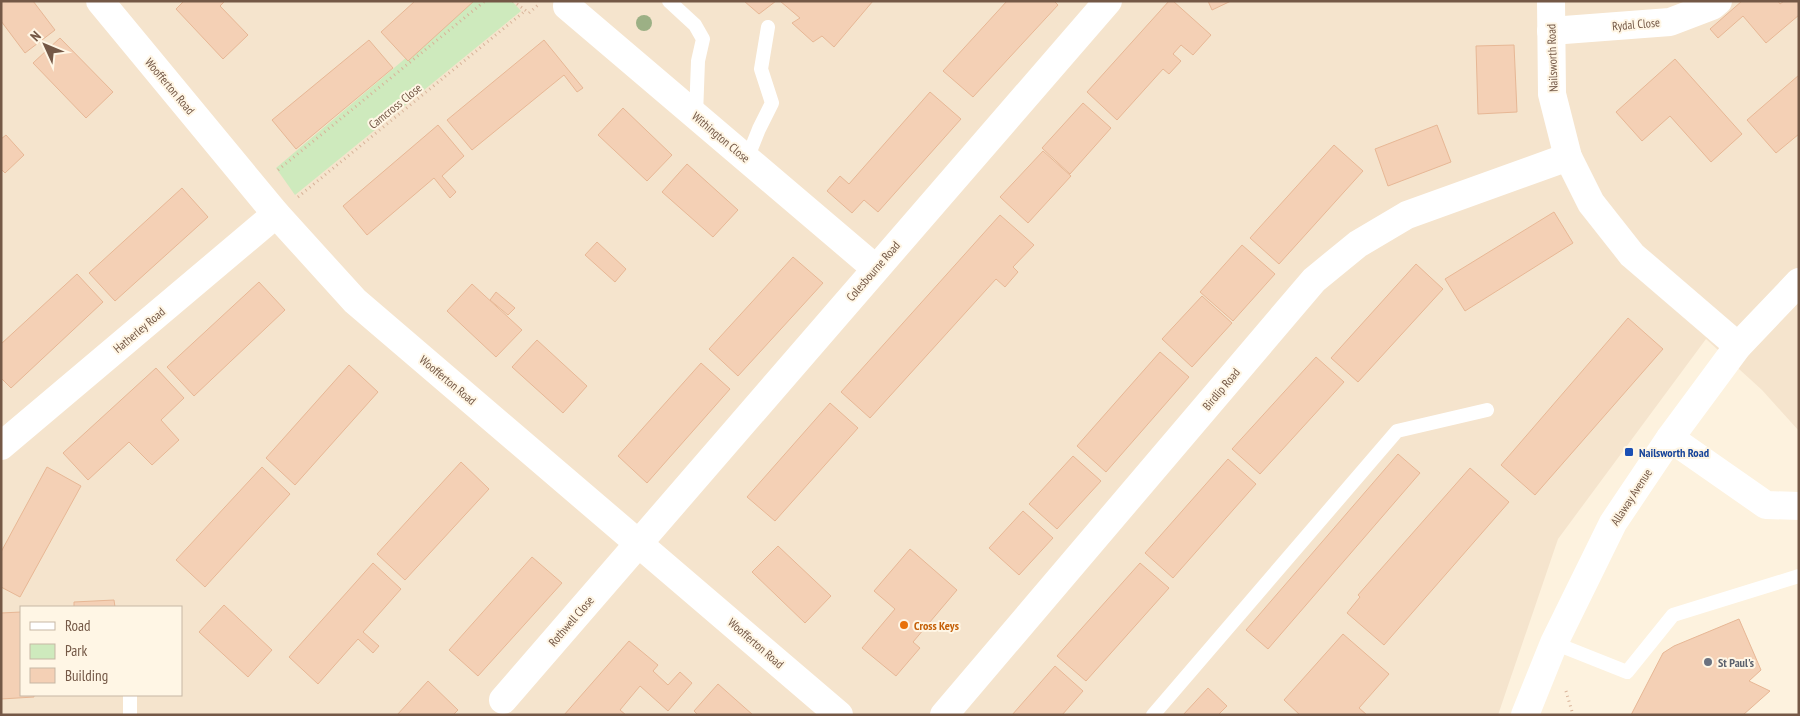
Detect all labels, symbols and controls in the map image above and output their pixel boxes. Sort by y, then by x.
street label: Rydal Close [1612,14,1661,34]
north arrow [20,20,70,70]
street label: Nailsworth Road [1543,24,1561,92]
text: N [27,27,45,45]
street label: Woofferton Road [142,55,198,117]
street label: Camcross Close [365,80,425,132]
street label: Withington Close [689,108,753,166]
street label: Colesbourne Road [843,238,903,304]
street label: Hatherley Road [110,304,168,356]
street label: Woofferton Road [417,352,479,408]
street label: Birdlip Road [1199,365,1243,413]
place label: Nailsworth Road [1639,445,1709,460]
marker: Nailsworth Road [1623,446,1635,458]
street label: Allaway Avenue [1607,466,1655,528]
street label: Rothwell Close [545,593,597,649]
legend [20,606,182,696]
street label: Woofferton Road [725,615,787,671]
text: Road [65,616,91,635]
place label: Cross Keys [914,618,959,633]
marker: Cross Keys [898,619,910,631]
text: Park [65,641,87,660]
place label: St Paul's [1718,655,1754,670]
marker: St Paul's [1702,656,1714,668]
text: Building [65,666,108,685]

